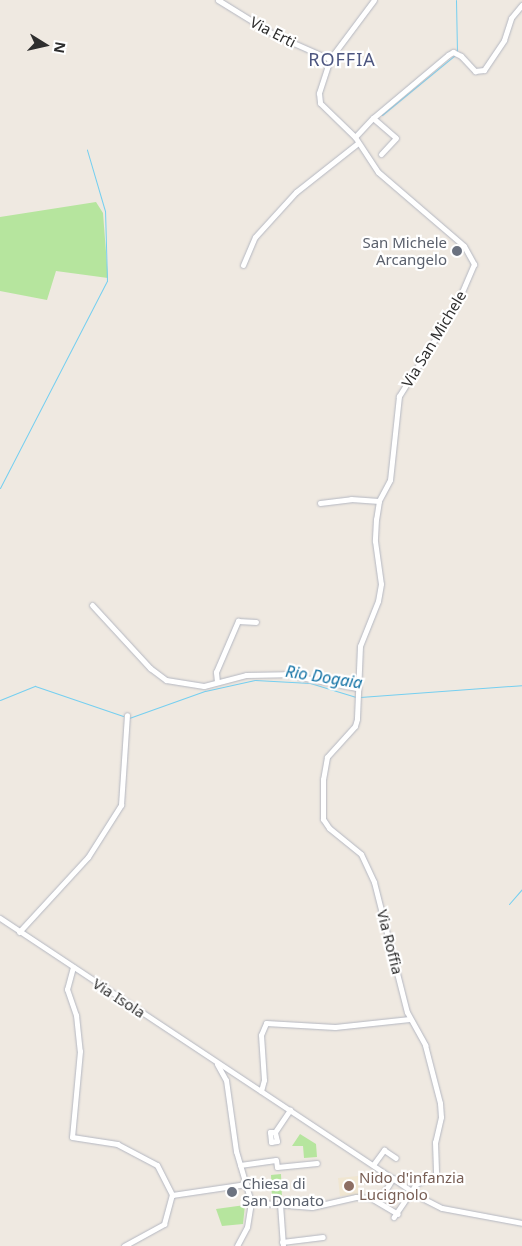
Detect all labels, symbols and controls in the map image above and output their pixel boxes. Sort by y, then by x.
street label: Via Erti [247,13,299,51]
north arrow [20,20,70,70]
text: N [50,40,71,55]
district label: ROFFIA [307,48,377,70]
place label: San Michele Arcangelo [362,233,447,268]
marker: San Michele Arcangelo [451,245,463,257]
street label: Via San Michele [398,287,470,391]
water label: Rio Dogaia [284,661,364,693]
street label: Via Roffia [373,908,407,976]
street label: Via Isola [89,974,149,1022]
place label: Nido d'infanzia Lucignolo [359,1168,464,1203]
place label: Chiesa di San Donato [242,1174,324,1209]
marker: Nido d'infanzia Lucignolo [343,1180,355,1192]
marker: Chiesa di San Donato [226,1186,238,1198]

